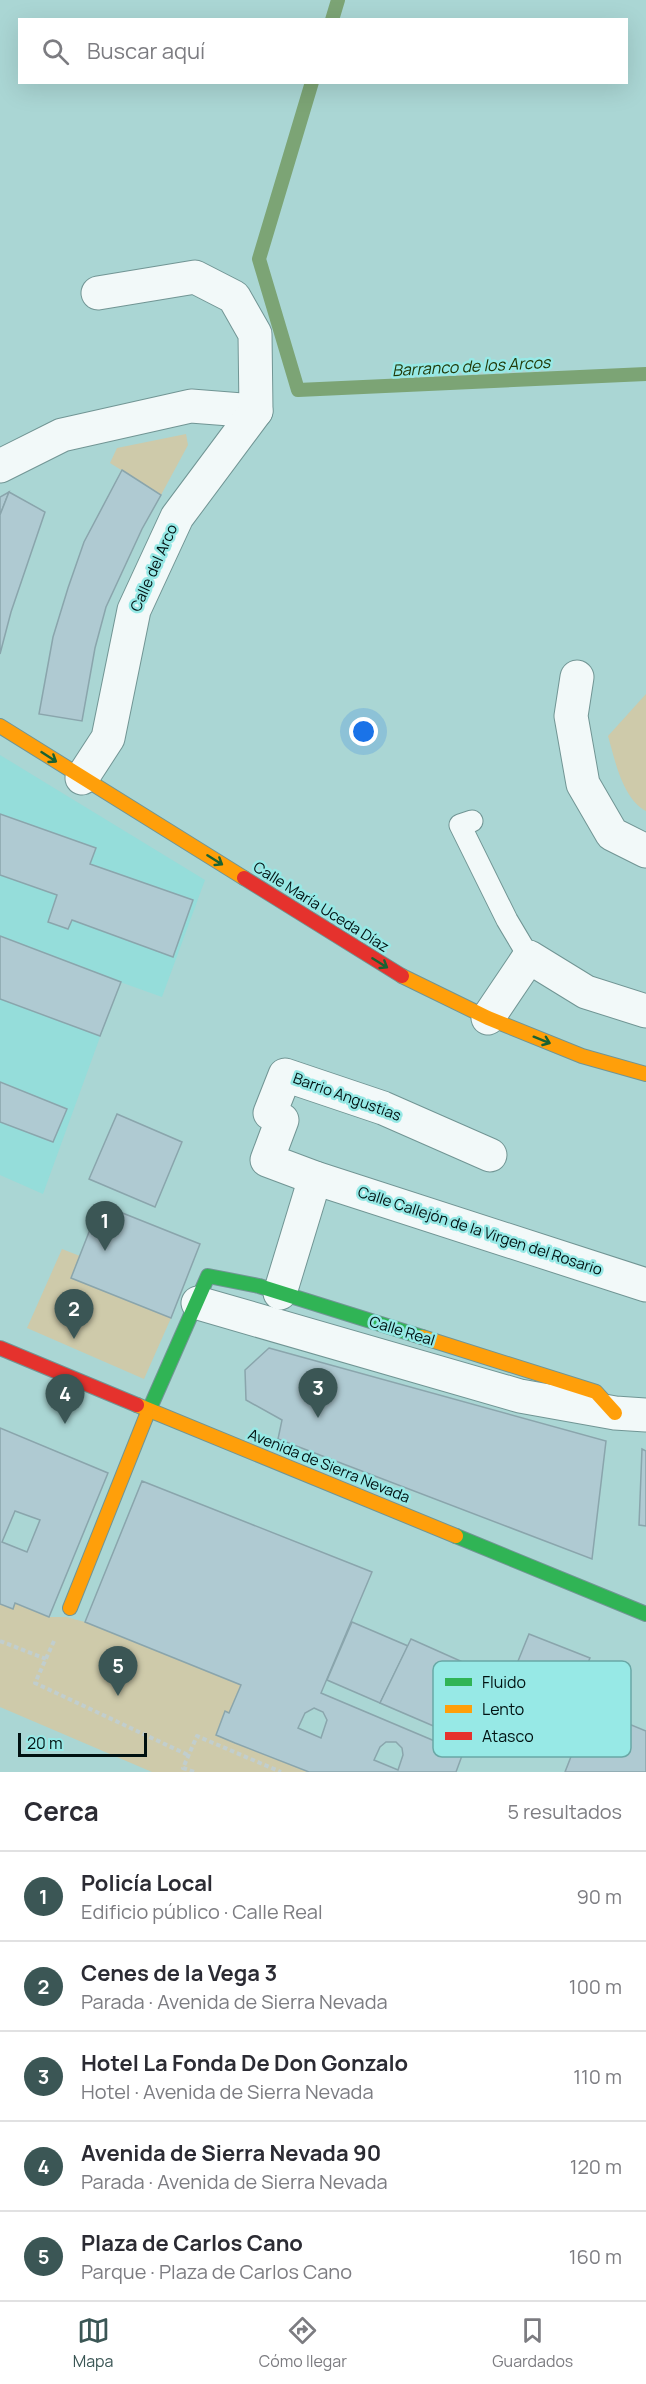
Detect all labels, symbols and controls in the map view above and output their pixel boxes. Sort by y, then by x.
search box [18,18,628,84]
icon: search [39,35,72,68]
text: Buscar aquí [87,36,205,66]
water label: Barranco de los Arcos [391,351,552,381]
street label: Calle del Arco [125,521,182,615]
your location [349,717,378,746]
one-way arrow [40,751,57,763]
one-way arrow [206,855,223,867]
street label: Calle María Uceda Díaz [249,856,393,957]
one-way arrow [371,958,388,970]
one-way arrow [532,1035,551,1046]
street label: Barrio Angustias [290,1067,404,1126]
street label: Calle Callejón de la Virgen del Rosario [355,1181,605,1280]
pin: 1 [86,1202,124,1251]
pin: 2 [54,1290,94,1339]
street label: Calle Real [367,1311,438,1350]
pin: 3 [298,1368,338,1418]
pin: 4 [46,1374,84,1424]
street label: Avenida de Sierra Nevada [245,1423,413,1508]
pin: 5 [98,1646,138,1696]
legend [433,1661,631,1757]
text: Fluido [482,1671,526,1693]
text: Lento [482,1698,524,1720]
text: Atasco [482,1725,534,1747]
scale bar [18,1730,147,1758]
text: 20 m [27,1732,63,1754]
text: Cerca [24,1793,99,1829]
text: 5 resultados [508,1798,622,1825]
text: Policía Local [81,1868,213,1898]
text: 1 [39,1883,48,1910]
text: 90 m [576,1883,622,1910]
text: Edificio público · Calle Real [81,1898,323,1925]
text: Cenes de la Vega 3 [81,1958,277,1988]
text: 2 [38,1973,49,2000]
text: 100 m [569,1973,622,2000]
text: Parada · Avenida de Sierra Nevada [81,1988,388,2015]
text: Hotel La Fonda De Don Gonzalo [81,2048,408,2078]
text: 3 [38,2063,49,2090]
text: 110 m [573,2063,622,2090]
text: Hotel · Avenida de Sierra Nevada [81,2078,374,2105]
text: Avenida de Sierra Nevada 90 [81,2138,381,2168]
text: 4 [37,2153,50,2180]
text: 120 m [570,2153,622,2180]
text: Parada · Avenida de Sierra Nevada [81,2168,388,2195]
text: Plaza de Carlos Cano [81,2228,303,2258]
text: 5 [38,2243,49,2270]
text: 160 m [569,2243,622,2270]
text: Parque · Plaza de Carlos Cano [81,2258,352,2285]
tab: Mapa [73,2314,113,2372]
tab: Cómo llegar [259,2314,347,2372]
tab: Guardados [492,2314,573,2372]

